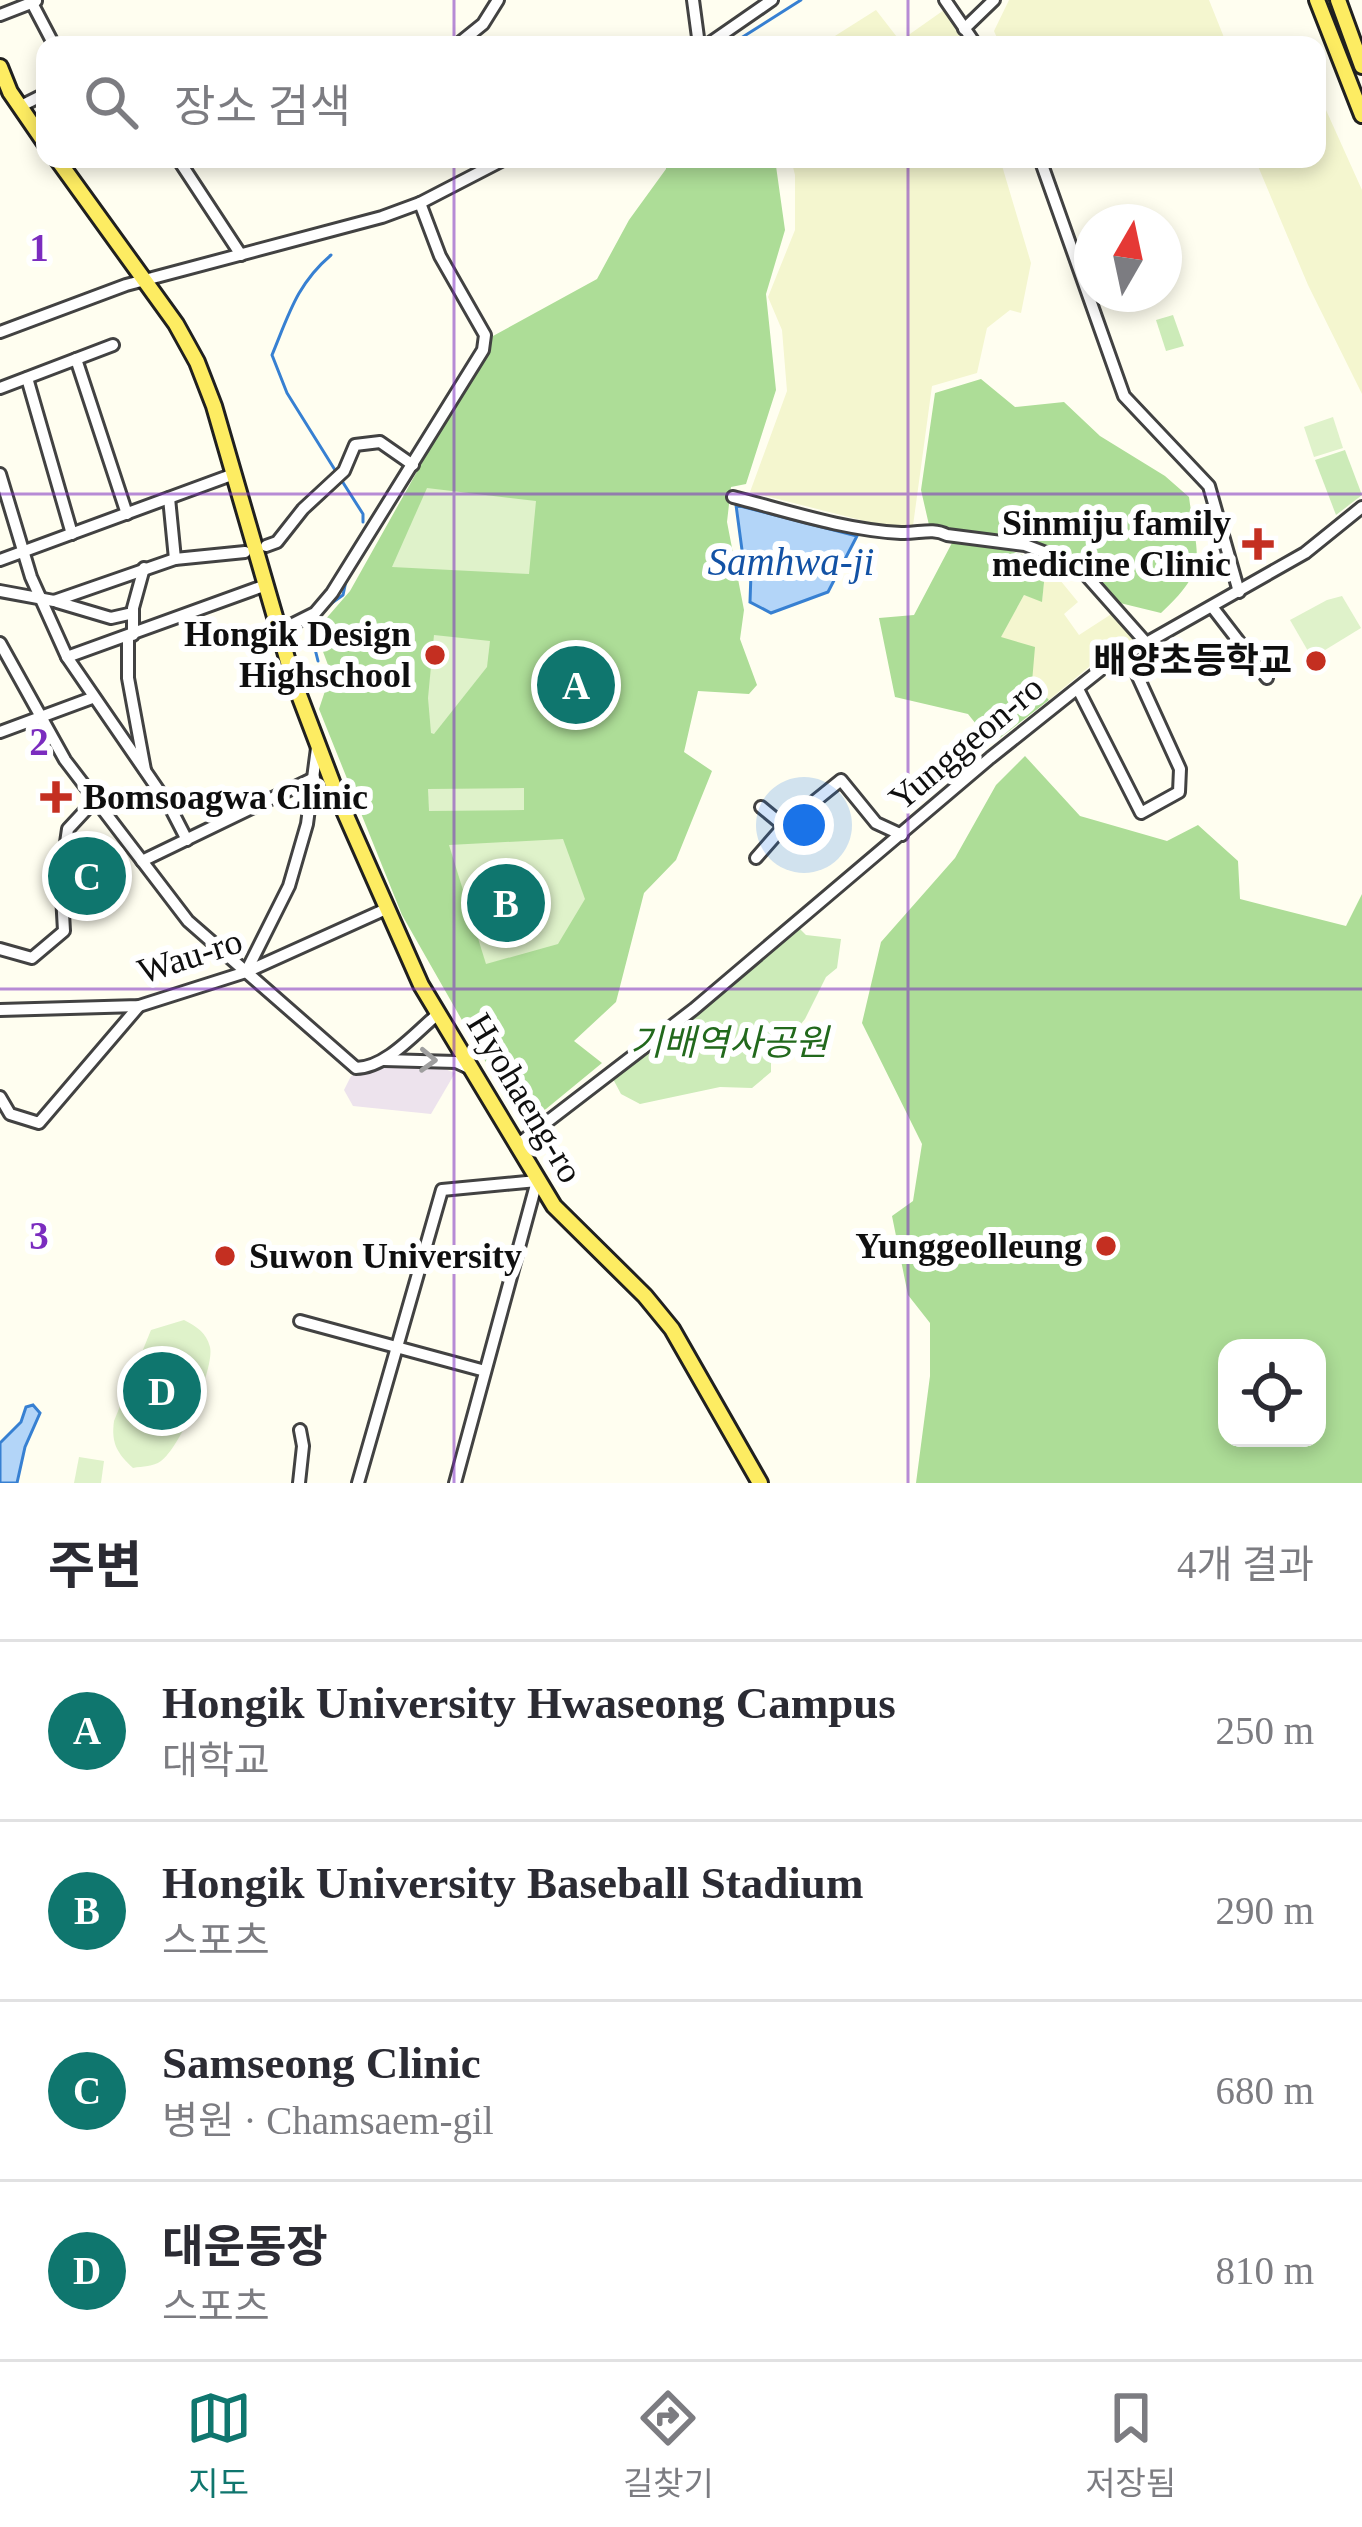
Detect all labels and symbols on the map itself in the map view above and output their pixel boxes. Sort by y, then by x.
north arrow [1074,204,1182,312]
text: 1 [29,226,49,269]
place label: Sinmiju family medicine Clinic [992,503,1231,584]
marker: Sinmiju family medicine Clinic [1242,528,1274,560]
water label: Samhwa-ji [708,540,874,584]
place label: Hongik Design Highschool [184,614,411,695]
pin: A [537,640,615,730]
place label: 배양초등학교 [1093,641,1292,681]
marker: Hongik Design Highschool [422,642,448,668]
marker: 배양초등학교 [1303,648,1329,674]
street label: Yunggeon-ro [881,667,1051,819]
text: 2 [29,720,49,763]
place label: Bomsoagwa Clinic [83,777,368,817]
marker: Bomsoagwa Clinic [40,781,72,813]
your location [774,795,834,855]
pin: C [48,831,126,921]
pin: B [467,858,545,948]
street label: Wau-ro [133,920,247,992]
street label: Hyohaeng-ro [459,1006,591,1190]
park label: 기배역사공원 [630,1023,831,1063]
one-way arrow [419,1047,438,1073]
text: 3 [29,1214,49,1257]
place label: Yunggeolleung [855,1226,1082,1266]
marker: Yunggeolleung [1093,1233,1119,1259]
place label: Suwon University [249,1236,522,1276]
marker: Suwon University [212,1243,238,1269]
pin: D [123,1346,201,1436]

